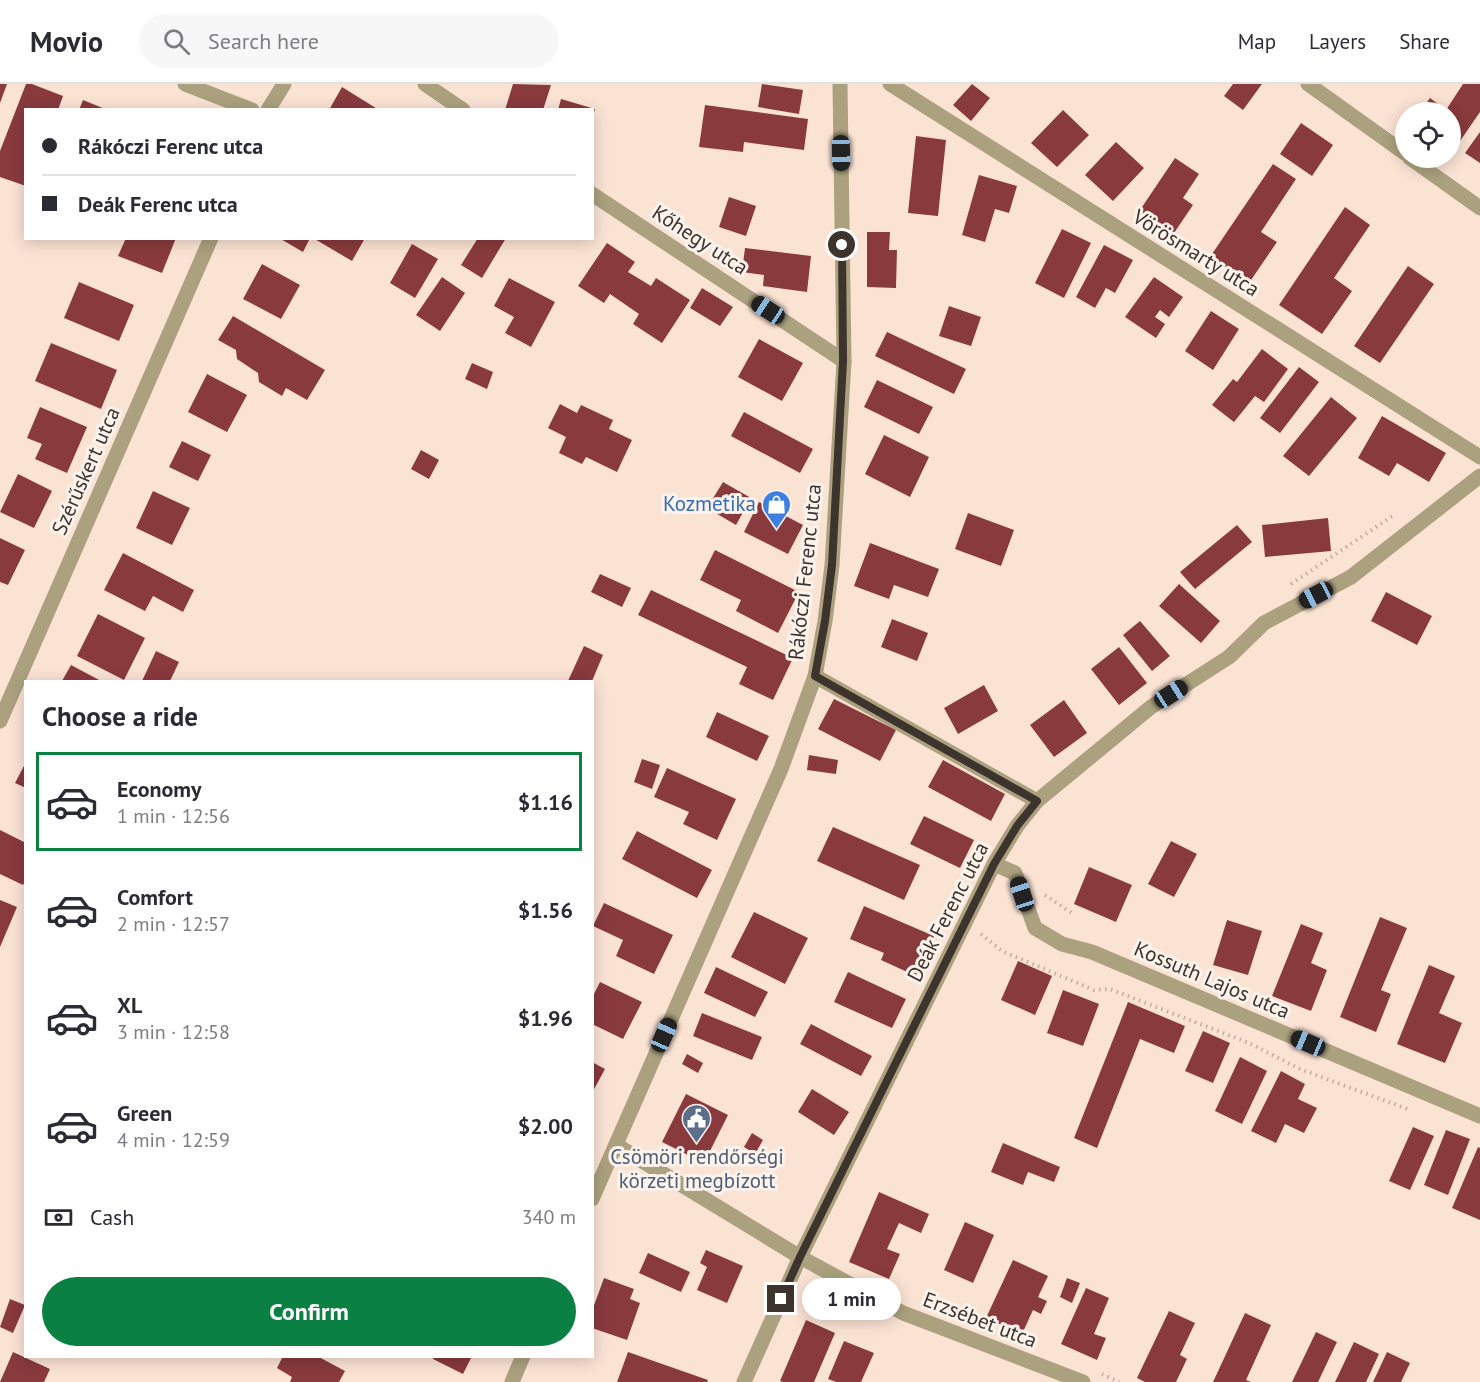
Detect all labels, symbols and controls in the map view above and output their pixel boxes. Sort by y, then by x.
search box [139,14,559,68]
text: Movio [30,23,103,60]
icon: search [160,25,193,58]
text: Search here [208,27,319,55]
text: Map [1238,28,1276,55]
text: Layers [1309,28,1366,55]
text: Share [1399,28,1450,55]
map controls [1395,102,1461,168]
button: locate [1395,102,1461,168]
text: Rákóczi Ferenc utca [78,132,263,160]
car [832,135,850,171]
text: Deák Ferenc utca [78,190,238,218]
street label: Kőhegy utca [647,199,753,281]
street label: Vörösmarty utca [1127,202,1265,302]
route start [828,231,855,258]
car [748,293,788,327]
street label: Szérűskert utca [45,403,126,539]
street label: Rákóczi Ferenc utca [782,483,827,661]
shop icon: Kozmetika [761,488,793,530]
place label: Kozmetika [663,490,756,517]
car [1296,579,1336,611]
car [1151,677,1191,711]
text: Choose a ride [42,699,198,733]
icon: car [45,775,99,829]
text: Economy [117,775,201,803]
text: $1.16 [518,788,573,816]
text: 1 min · 12:56 [117,803,230,829]
street label: Deák Ferenc utca [901,837,994,986]
car [1008,874,1036,914]
icon: car [45,883,99,937]
text: Comfort [117,883,193,911]
text: $1.56 [518,896,573,924]
text: 2 min · 12:57 [117,911,230,937]
street label: Kossuth Lajos utca [1130,935,1294,1025]
icon: car [45,991,99,1045]
text: XL [117,991,142,1019]
text: $1.96 [518,1004,573,1032]
car [648,1015,680,1055]
text: 3 min · 12:58 [117,1019,230,1045]
car [1288,1028,1328,1058]
icon: car [45,1099,99,1153]
text: Green [117,1099,172,1127]
public building icon: Csömöri rendőrségi körzeti megbízott [681,1102,713,1144]
text: $2.00 [518,1112,573,1140]
text: 4 min · 12:59 [117,1127,230,1153]
place label: Csömöri rendőrségi körzeti megbízott [610,1143,784,1194]
icon: cash [42,1201,75,1234]
text: Cash [90,1203,134,1231]
text: 340 m [522,1204,576,1230]
button: Confirm [42,1277,576,1346]
callout: 1 min [802,1278,901,1320]
route end [767,1285,794,1312]
street label: Erzsébet utca [919,1285,1041,1354]
text: 1 min [827,1286,876,1312]

